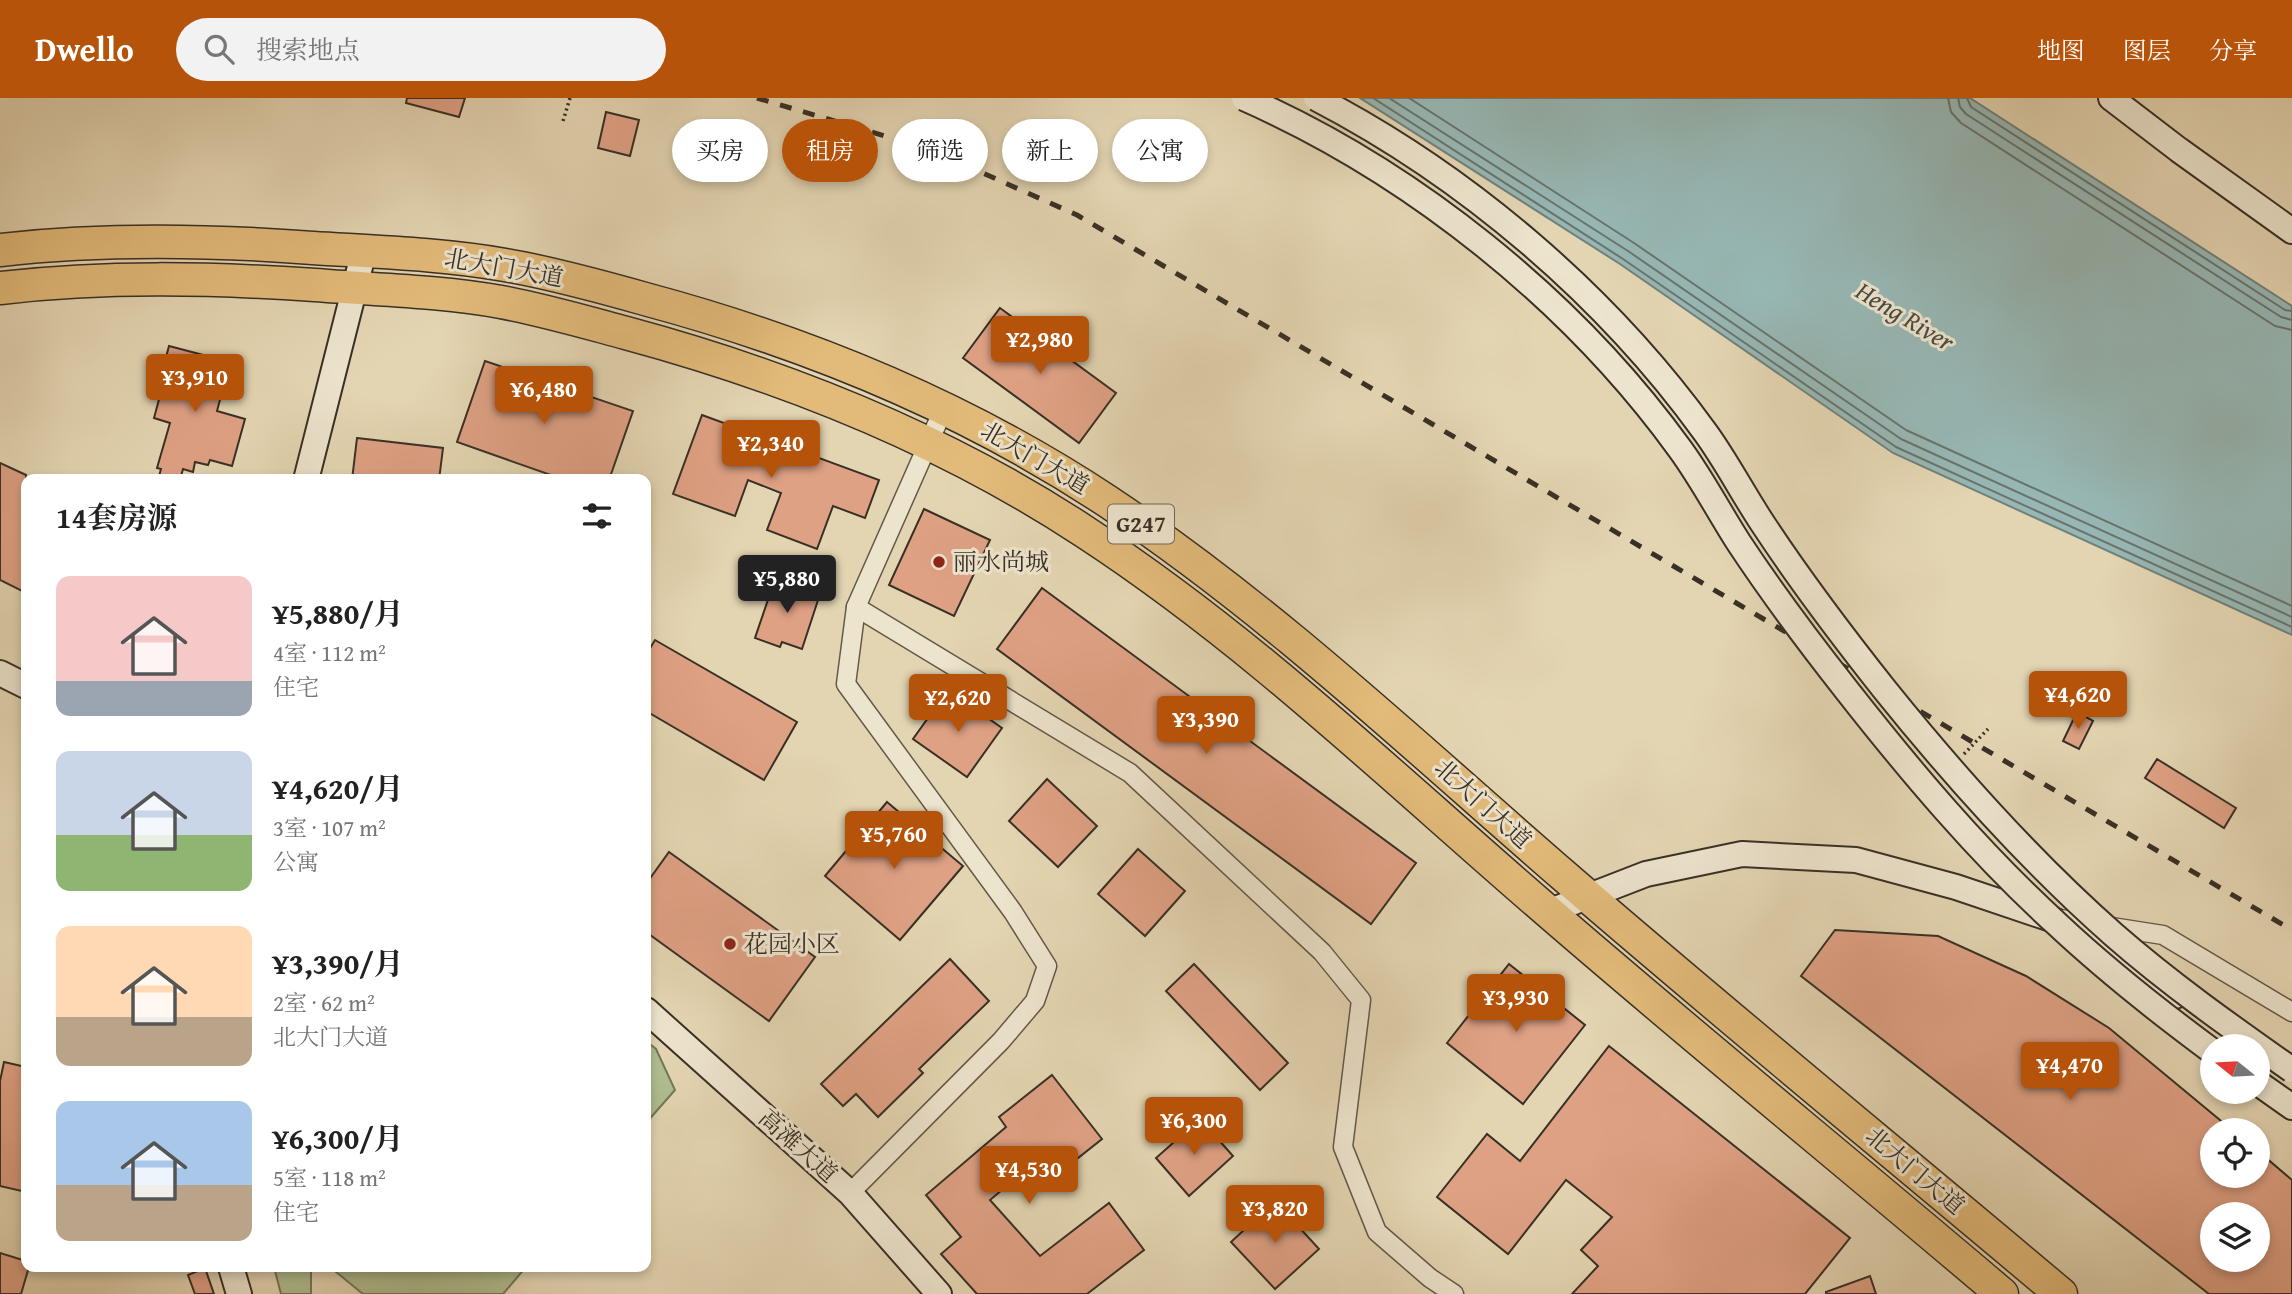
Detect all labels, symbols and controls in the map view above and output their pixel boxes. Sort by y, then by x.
search box [176,18,666,81]
text: Dwello [35,25,134,73]
icon: search [200,30,238,68]
text: 搜索地点 [256,30,360,69]
text: 地图 [2037,33,2085,68]
text: 图层 [2123,33,2171,68]
text: 分享 [2209,33,2257,68]
chip: 买房 [672,119,768,182]
chip: 租房 [782,119,878,182]
chip: 筛选 [892,119,988,182]
chip: 新上 [1002,119,1098,182]
chip: 公寓 [1112,119,1208,182]
street label: 北大门大道 [442,240,566,295]
water label: Heng River [1848,270,1963,361]
pin: ¥2,980 [983,316,1097,376]
text: ¥2,980 [1007,322,1073,355]
pin: ¥3,910 [138,354,252,414]
text: ¥3,910 [162,360,228,393]
pin: ¥6,480 [487,366,601,426]
text: ¥6,480 [511,372,577,405]
street label: 北大门大道 [975,412,1096,503]
pin: ¥2,340 [714,420,828,480]
text: ¥2,340 [738,426,804,459]
text: 14套房源 [56,495,177,539]
icon: filters [578,497,616,535]
road number: G247 [1108,504,1174,544]
place label: 丽水尚城 [953,544,1049,579]
marker: 丽水尚城 [931,554,947,570]
pin: ¥5,880 [730,556,844,615]
text: ¥5,880 [754,561,820,594]
text: ¥5,880/月 [273,591,404,635]
icon: home [112,604,196,688]
text: 4室 · 112 m² [273,636,386,669]
text: 住宅 [273,670,319,703]
pin: ¥4,620 [2021,672,2135,731]
pin: ¥2,620 [901,674,1015,734]
text: ¥4,620 [2045,677,2111,710]
text: ¥2,620 [925,680,991,713]
pin: ¥3,390 [1149,696,1263,756]
text: ¥3,390 [1173,702,1239,735]
street label: 北大门大道 [1427,750,1540,857]
text: ¥4,620/月 [273,766,404,810]
icon: home [112,779,196,863]
text: 3室 · 107 m² [273,811,386,844]
pin: ¥5,760 [837,812,951,871]
text: ¥5,760 [861,817,927,850]
text: 公寓 [273,845,319,878]
place label: 花园小区 [744,926,840,961]
marker: 花园小区 [722,936,738,952]
text: ¥3,390/月 [273,941,404,985]
icon: home [112,954,196,1038]
pin: ¥3,930 [1459,974,1573,1034]
text: ¥3,930 [1483,980,1549,1013]
text: 2室 · 62 m² [273,986,375,1019]
text: 北大门大道 [273,1020,388,1053]
north arrow [2200,1034,2270,1104]
map controls [2200,1034,2270,1272]
pin: ¥4,470 [2013,1042,2127,1102]
text: ¥4,470 [2037,1048,2103,1081]
pin: ¥6,300 [1137,1098,1251,1157]
street label: 高滩大道 [751,1101,846,1191]
text: ¥6,300 [1161,1103,1227,1136]
text: ¥6,300/月 [273,1116,404,1160]
button: locate [2200,1118,2270,1188]
street label: 北大门大道 [1858,1119,1973,1223]
icon: home [112,1129,196,1213]
pin: ¥4,530 [972,1146,1086,1206]
text: ¥4,530 [996,1152,1062,1185]
text: 5室 · 118 m² [273,1161,386,1194]
pin: ¥3,820 [1218,1186,1332,1245]
text: ¥3,820 [1242,1191,1308,1224]
text: 住宅 [273,1195,319,1228]
button: layers [2200,1202,2270,1272]

